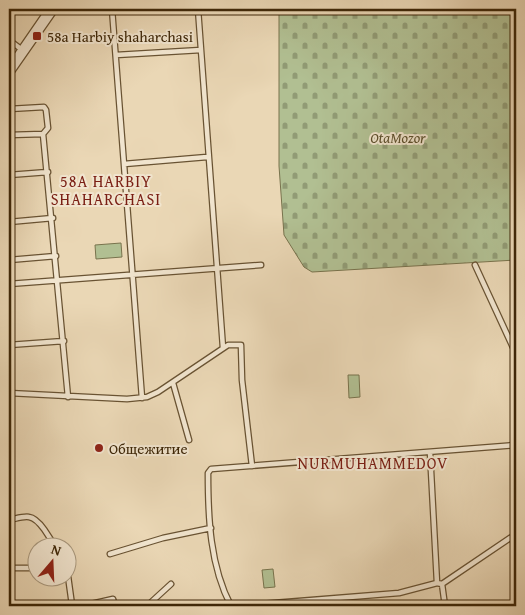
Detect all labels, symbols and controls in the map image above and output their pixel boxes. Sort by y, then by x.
place label: 58a Harbiy shaharchasi [47,26,193,47]
marker: 58a Harbiy shaharchasi [31,30,43,42]
park label: OtaMozor [370,127,426,148]
district label: 58A HARBIY SHAHARCHASI [51,169,161,211]
place label: Общежитие [109,438,188,459]
marker: Общежитие [93,442,105,454]
district label: NURMUHAMMEDOV [298,451,448,475]
north arrow [28,538,78,588]
text: N [49,539,65,561]

